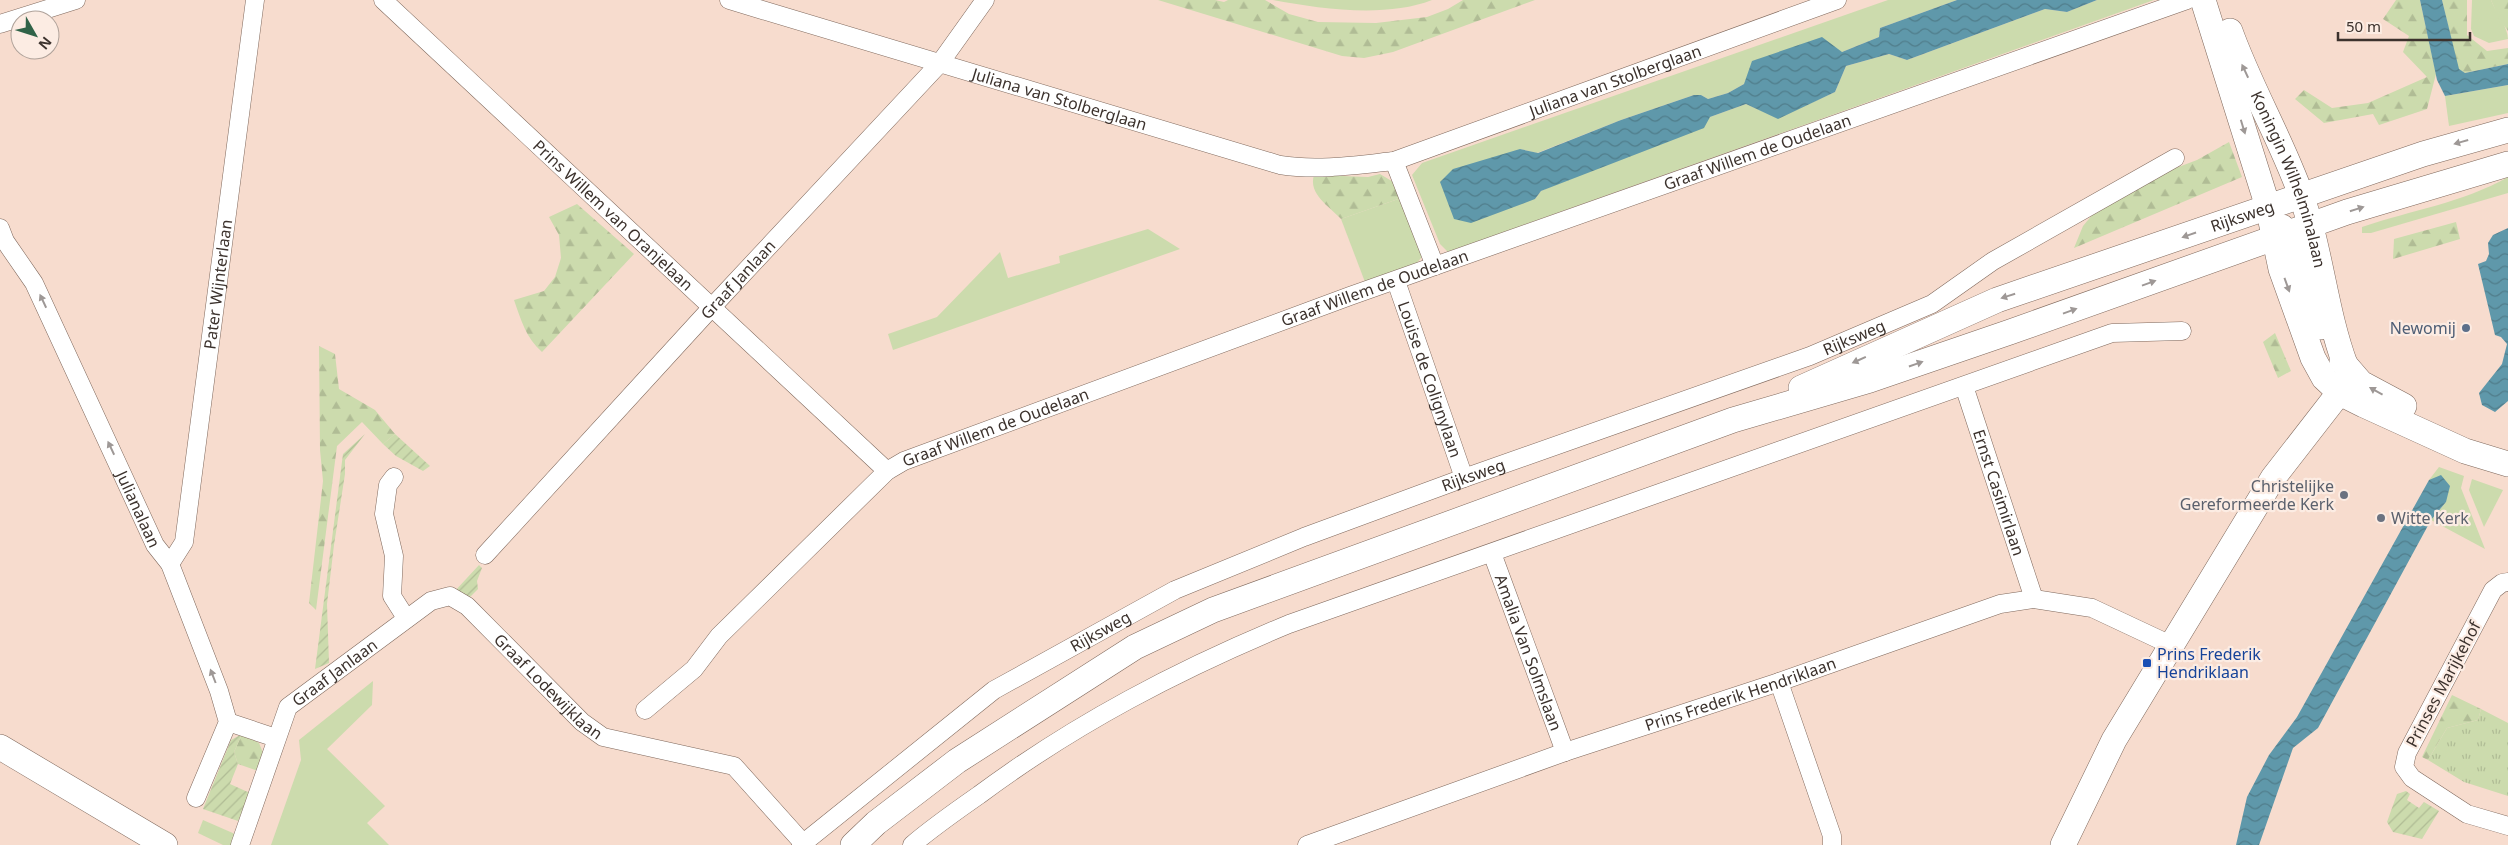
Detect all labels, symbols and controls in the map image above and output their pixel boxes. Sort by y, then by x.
north arrow [10,10,60,60]
scale bar [2338,10,2470,42]
text: 50 m [2346,16,2381,36]
text: N [35,33,56,54]
street label: Juliana van Stolberglaan [1524,39,1704,123]
street label: Juliana van Stolberglaan [968,62,1150,136]
one-way arrow [2241,64,2249,78]
street label: Koningin Wilhelminalaan [2246,87,2331,270]
street label: Graaf Willem de Oudelaan [1661,109,1854,195]
one-way arrow [2240,120,2248,135]
street label: Prins Willem van Oranjelaan [528,135,698,295]
one-way arrow [2453,139,2468,147]
street label: Rijksweg [2207,195,2277,237]
one-way arrow [2350,204,2365,212]
street label: Pater Wijnterlaan [198,218,237,351]
one-way arrow [2181,232,2196,239]
street label: Graaf Janlaan [695,235,780,324]
street label: Graaf Willem de Oudelaan [1278,244,1471,332]
one-way arrow [2283,278,2291,293]
one-way arrow [2141,279,2156,286]
one-way arrow [2001,293,2016,301]
one-way arrow [38,294,46,308]
street label: Louise de Colignylaan [1393,298,1467,460]
one-way arrow [2063,307,2078,315]
street label: Rijksweg [1819,314,1889,360]
place label: Newomij [2390,317,2456,339]
marker: Newomij [2460,322,2472,334]
one-way arrow [1852,356,1866,364]
one-way arrow [1909,360,1924,367]
street label: Graaf Willem de Oudelaan [899,383,1092,472]
one-way arrow [2369,387,2382,396]
street label: Ernst Casimirlaan [1968,426,2030,558]
one-way arrow [107,441,115,455]
street label: Rijksweg [1438,453,1508,496]
street label: Julianalaan [110,465,166,551]
place label: Christelijke Gereformeerde Kerk [2180,475,2334,515]
marker: Christelijke Gereformeerde Kerk [2338,489,2350,501]
place label: Witte Kerk [2391,507,2469,529]
marker: Witte Kerk [2375,512,2387,524]
street label: Amalia Van Solmslaan [1490,571,1567,734]
street label: Rijksweg [1066,606,1134,657]
street label: Prinses Marijkehof [2400,616,2486,751]
street label: Graaf Lodewijklaan [489,629,607,744]
street label: Graaf Janlaan [287,634,382,711]
place label: Prins Frederik Hendriklaan [2157,643,2261,683]
street label: Prins Frederik Hendriklaan [1642,652,1839,736]
marker: Prins Frederik Hendriklaan [2141,657,2153,669]
one-way arrow [209,668,217,683]

